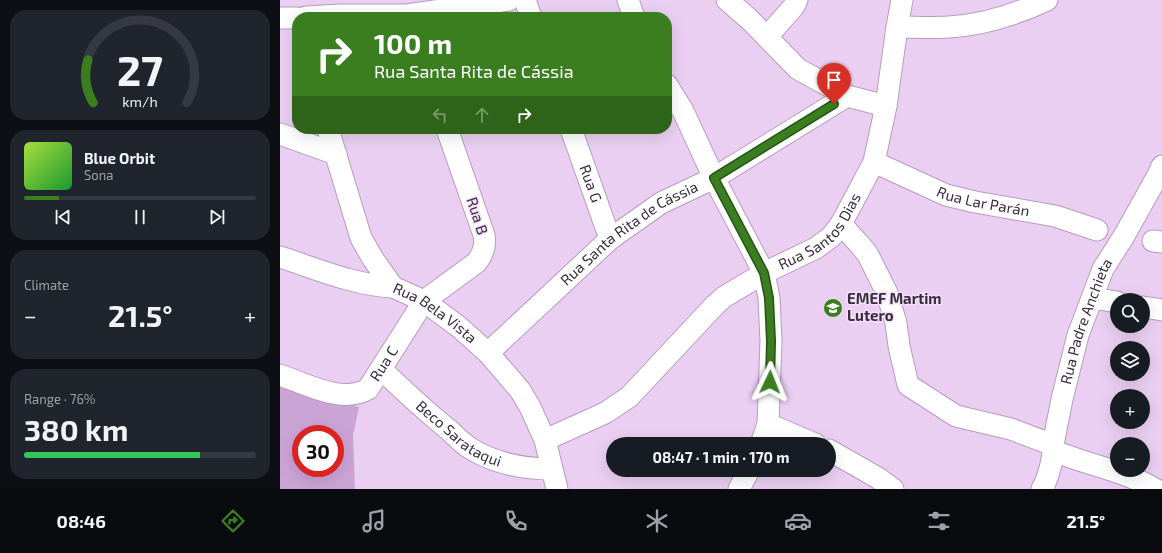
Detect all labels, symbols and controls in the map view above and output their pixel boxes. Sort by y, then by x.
text: 100 m [374,26,452,60]
icon: right [308,28,360,80]
text: 27 [117,44,163,94]
text: Rua Santa Rita de Cássia [374,60,574,82]
pin [817,63,851,104]
icon: arrive [823,69,845,91]
text: km/h [122,92,158,109]
icon: left [429,104,451,126]
icon: ahead [471,104,493,126]
icon: right [513,104,535,126]
text: Blue Orbit [84,149,155,167]
street label: Rua G [576,162,606,205]
text: Sona [84,167,113,183]
street label: Rua Santa Rita de Cássia [556,177,700,289]
street label: Rua Lar Parán [934,182,1031,219]
street label: Rua Santos Dias [775,189,864,273]
street label: Rua B [463,195,492,237]
icon: previous [52,206,74,228]
icon: pause [129,206,151,228]
icon: next [206,206,228,228]
street label: Rua Padre Anchieta [1056,255,1115,386]
text: Climate [24,277,69,293]
street label: Rua Bela Vista [391,278,481,347]
place label: EMEF Martim Lutero [847,289,942,324]
map controls [1110,293,1150,477]
button: search [1110,293,1150,333]
text: 21.5° [108,297,173,333]
school or university icon: EMEF Martim Lutero [822,297,844,319]
text: − [24,302,37,328]
text: + [244,302,256,328]
button: layers [1110,341,1150,381]
street label: Rua C [365,342,401,384]
position arrow [749,361,791,403]
button: + [1110,389,1150,429]
text: Range · 76% [24,391,96,407]
street label: Beco Sarataqui [413,396,504,470]
text: 380 km [24,411,128,447]
speed limit sign: 30 [292,425,344,477]
button: − [1110,437,1150,477]
text: 08:47 · 1 min · 170 m [652,448,790,466]
icon: directions [219,507,247,535]
icon: music [360,507,388,535]
icon: phone [502,507,530,535]
icon: climate [643,507,671,535]
icon: car [784,507,812,535]
icon: filters [925,507,953,535]
text: 08:46 [57,510,106,532]
text: 21.5° [1067,510,1105,532]

